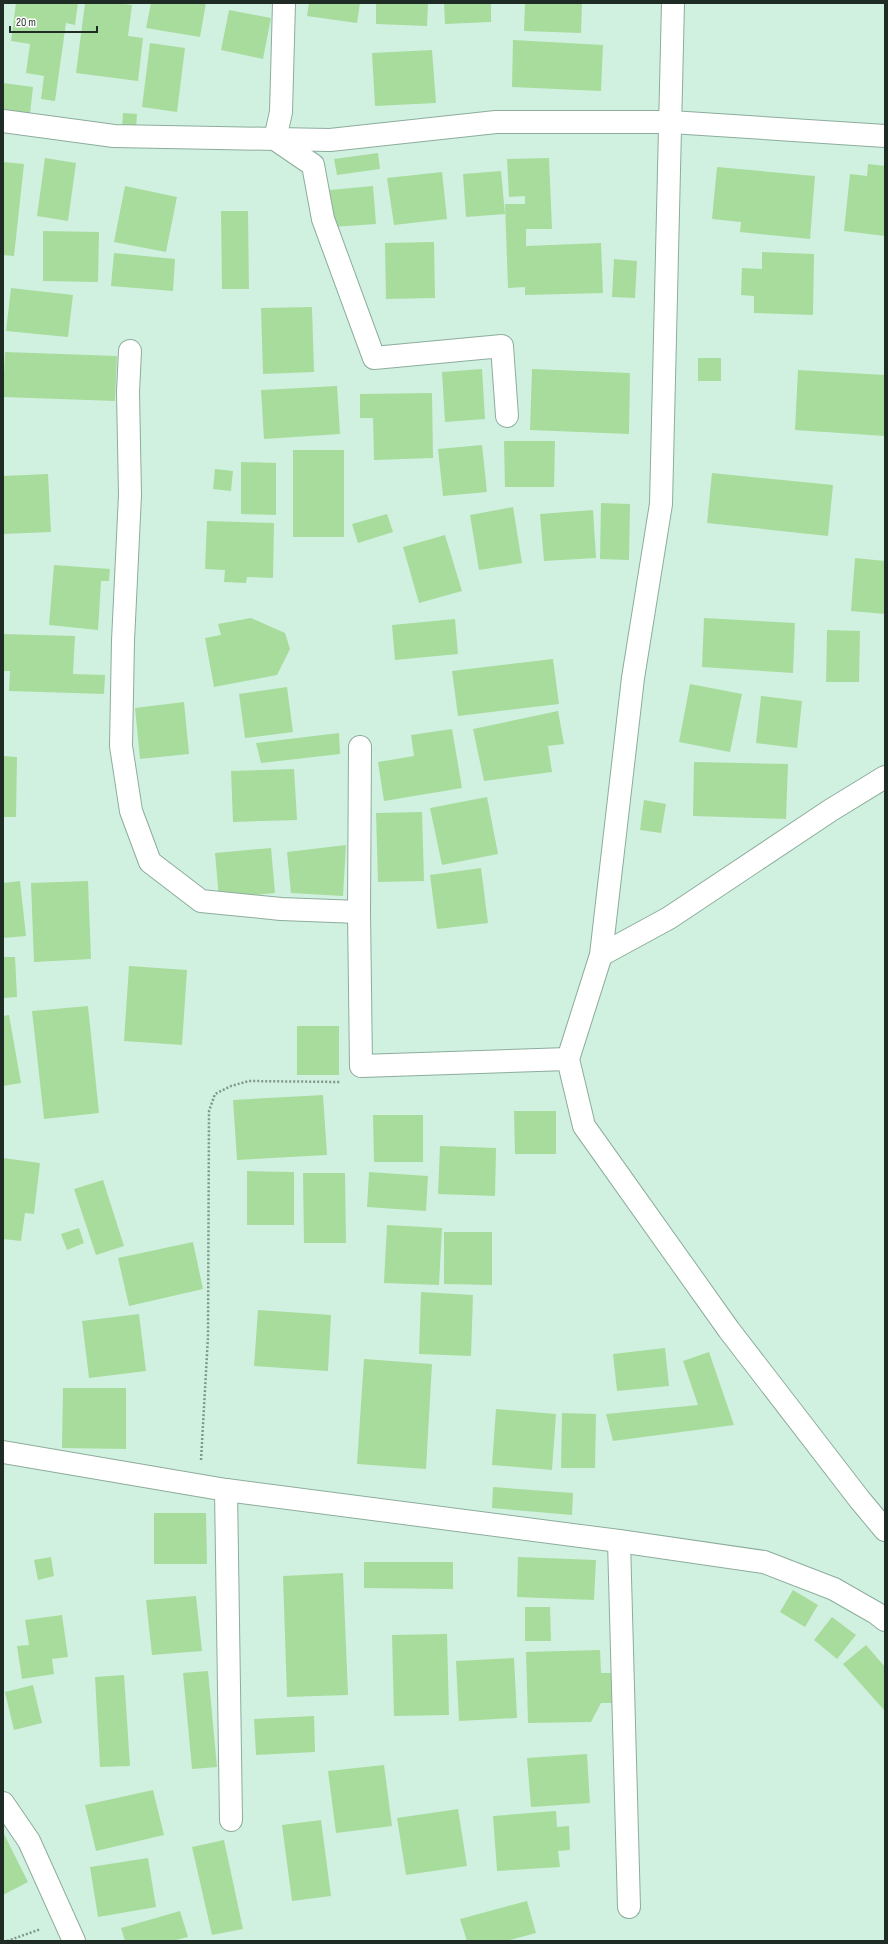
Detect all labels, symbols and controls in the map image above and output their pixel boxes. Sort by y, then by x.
scale bar [10,8,97,34]
text: 20 m [16,15,36,30]

